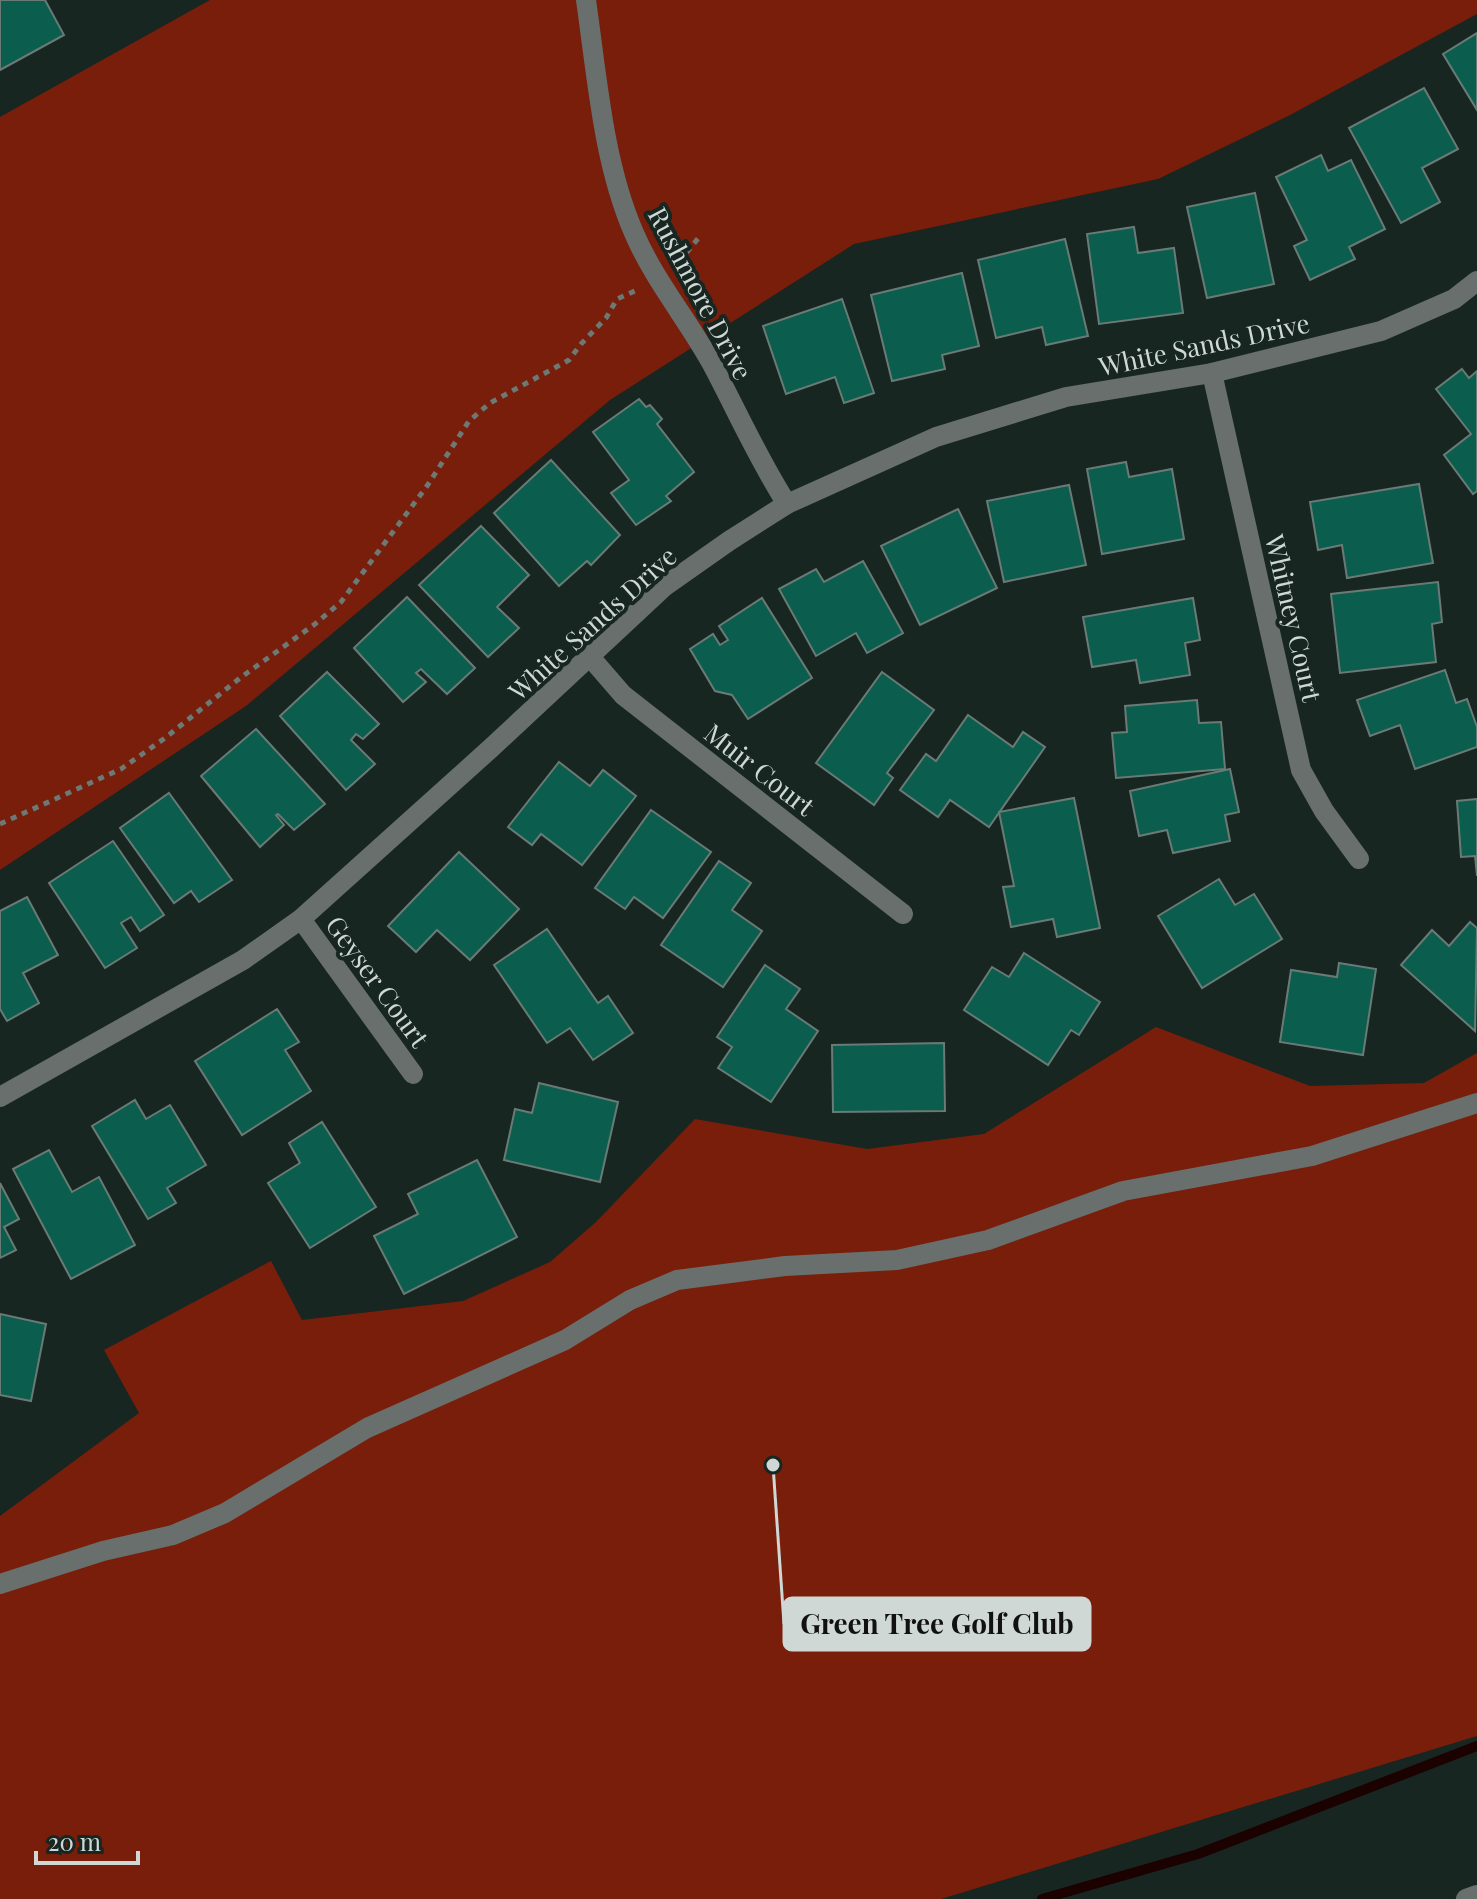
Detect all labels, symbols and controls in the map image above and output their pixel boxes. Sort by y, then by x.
street label: Rushmore Drive [641,201,761,385]
street label: White Sands Drive [1095,305,1313,384]
street label: Whitney Court [1258,530,1330,706]
street label: White Sands Drive [500,538,683,708]
street label: Muir Court [698,715,823,823]
street label: Geyser Court [318,908,438,1054]
callout: Green Tree Golf Club [784,1598,1090,1650]
text: Green Tree Golf Club [800,1604,1074,1641]
scale bar [36,1815,138,1865]
text: 20 m [48,1825,101,1857]

